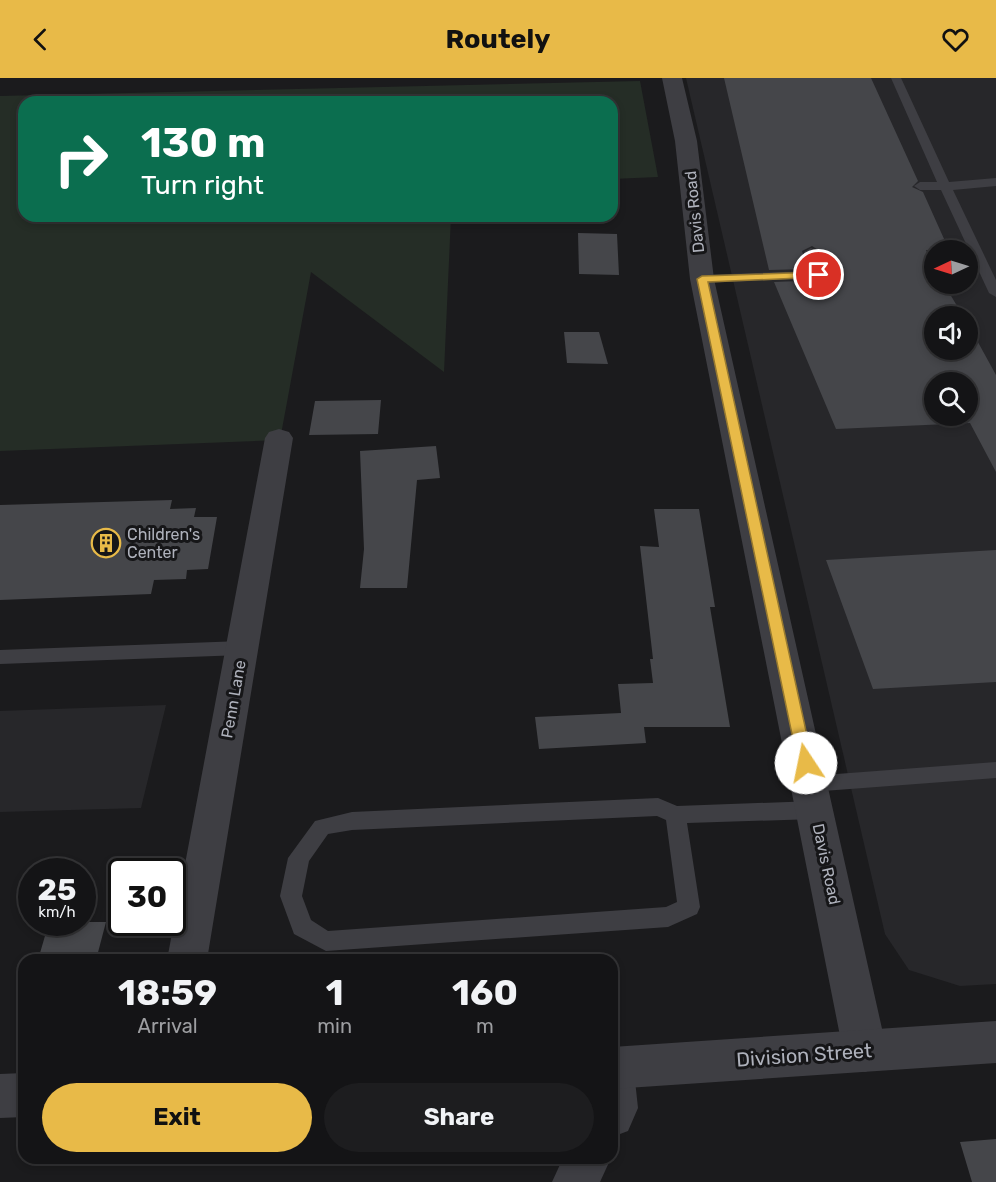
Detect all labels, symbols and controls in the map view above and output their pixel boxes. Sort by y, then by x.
icon: back [24,23,57,56]
text: Routely [446,23,550,55]
icon: heart [939,23,972,56]
text: 130 m [141,118,266,168]
icon: right [42,120,120,198]
text: Turn right [141,169,264,201]
street label: Davis Road [681,170,708,254]
north arrow [924,240,978,294]
map controls [924,240,978,426]
pin [793,249,844,300]
icon: arrive [802,258,835,291]
button: sound [924,306,978,360]
button: search [924,372,978,426]
place label: Children's Center [127,525,200,562]
building icon: Children's Center [90,527,122,559]
street label: Penn Lane [217,659,250,740]
position arrow [774,731,838,795]
street label: Davis Road [809,822,844,906]
speed limit sign: 30 [108,858,186,936]
text: 25 [38,872,76,908]
text: km/h [38,903,76,921]
text: 18:59 [118,971,217,1014]
text: 1 [326,971,344,1014]
text: 160 [452,971,518,1014]
text: Arrival [138,1014,198,1038]
text: min [317,1014,352,1038]
text: m [476,1014,494,1038]
street label: Division Street [735,1038,873,1072]
button: Exit [42,1083,312,1152]
button: Share [324,1083,594,1152]

